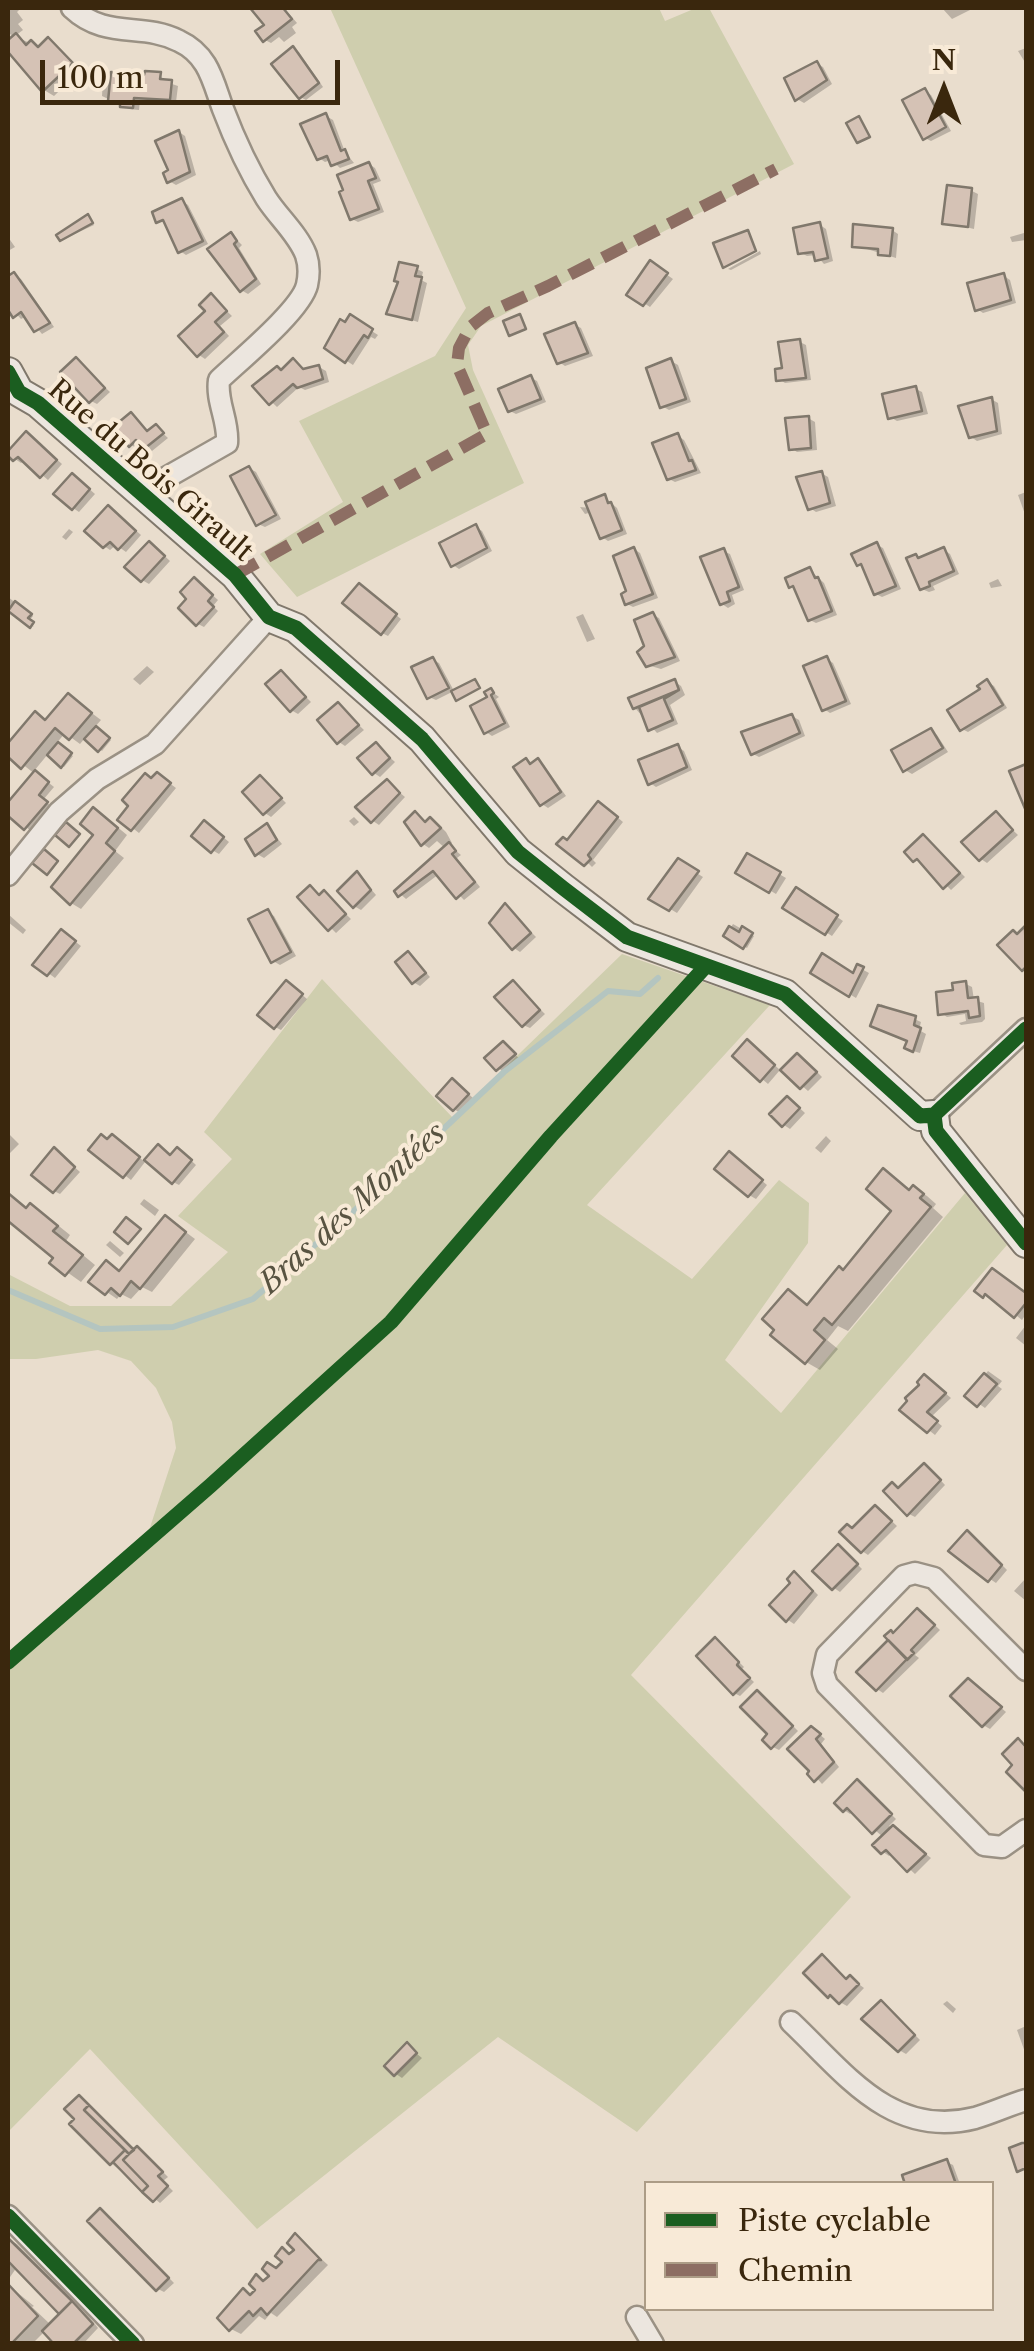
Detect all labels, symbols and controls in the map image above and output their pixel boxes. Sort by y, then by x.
scale bar [45,40,345,102]
north arrow [894,40,994,140]
text: N [932,43,956,77]
text: 100 m [57,59,144,96]
street label: Rue du Bois Girault [41,373,259,569]
water label: Bras des Montées [252,1116,454,1302]
legend [644,2181,994,2311]
text: Piste cyclable [738,2202,931,2239]
text: Chemin [738,2252,853,2289]

